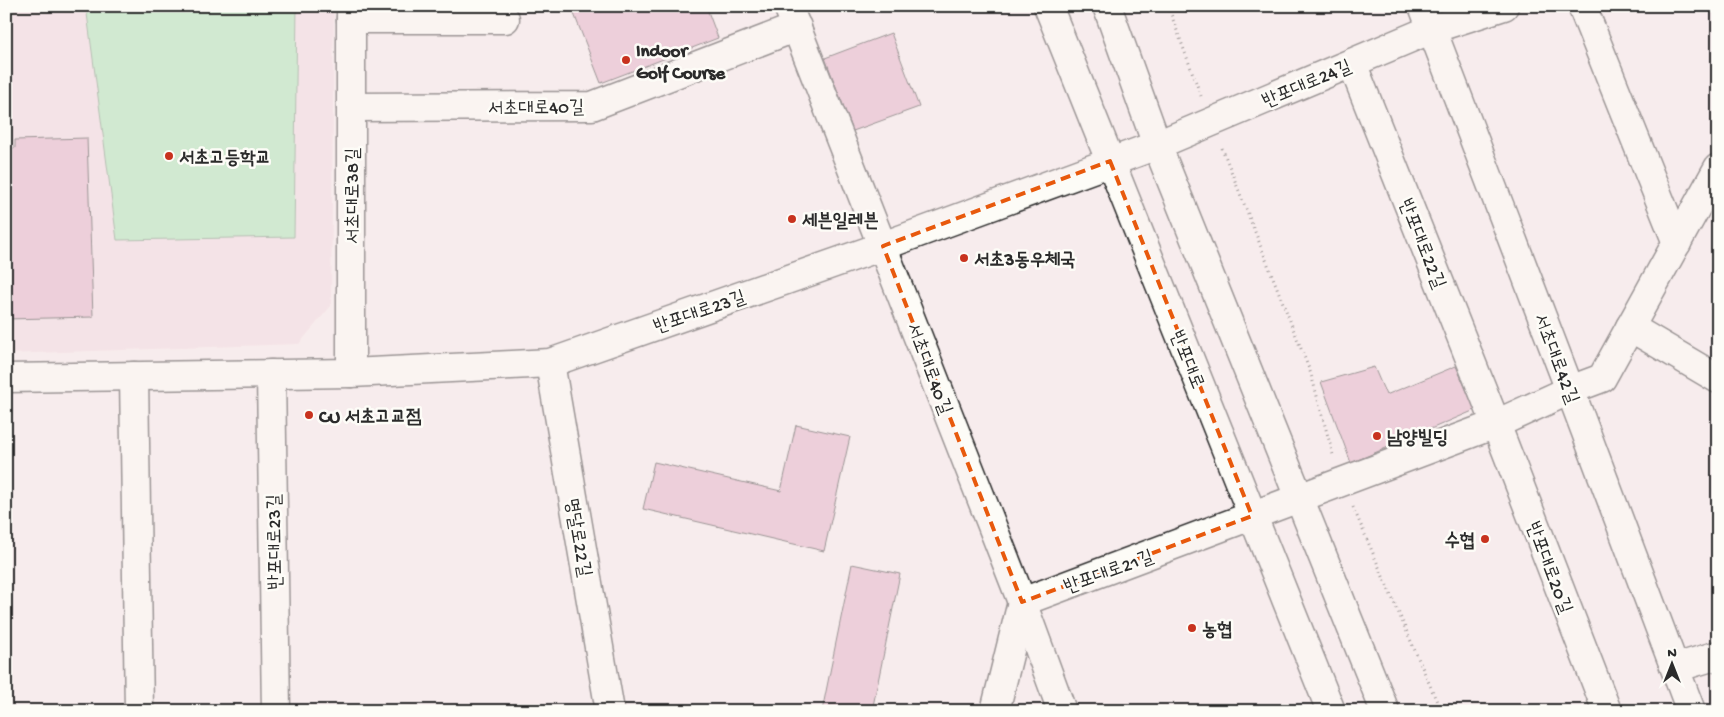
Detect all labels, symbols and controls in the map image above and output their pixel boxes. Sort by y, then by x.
place label: Indoor Golf Course [636,41,726,86]
marker: Indoor Golf Course [620,54,632,66]
street label: 반포대로24길 [1259,56,1355,114]
street label: 서초대로40길 [488,97,584,122]
place label: 서초고등학교 [179,148,271,171]
street label: 서초대로38길 [343,148,366,244]
marker: 서초고등학교 [163,150,175,162]
street label: 반포대로22길 [1392,196,1449,293]
place label: 세븐일레븐 [802,211,878,234]
marker: 세븐일레븐 [786,213,798,225]
place label: 서초3동우체국 [974,250,1076,273]
marker: 서초3동우체국 [958,252,970,264]
street label: 반포대로23길 [651,287,749,340]
street label: 서초대로42길 [1527,311,1582,408]
street label: 서초대로40길 [900,320,956,418]
street label: 반포대로 [1164,328,1208,393]
place label: CU 서초고교점 [318,407,422,430]
marker: CU 서초고교점 [303,409,315,421]
place label: 남양빌딩 [1387,428,1448,451]
marker: 남양빌딩 [1371,430,1383,442]
street label: 반포대로23길 [264,494,289,590]
street label: 명달로22길 [558,496,595,579]
street label: 반포대로20길 [1520,519,1576,617]
place label: 수협 [1444,531,1475,554]
marker: 수협 [1479,533,1491,545]
street label: 반포대로21길 [1061,547,1157,600]
place label: 농협 [1202,620,1233,643]
marker: 농협 [1186,622,1198,634]
north arrow [1646,640,1696,690]
text: N [1667,645,1677,662]

